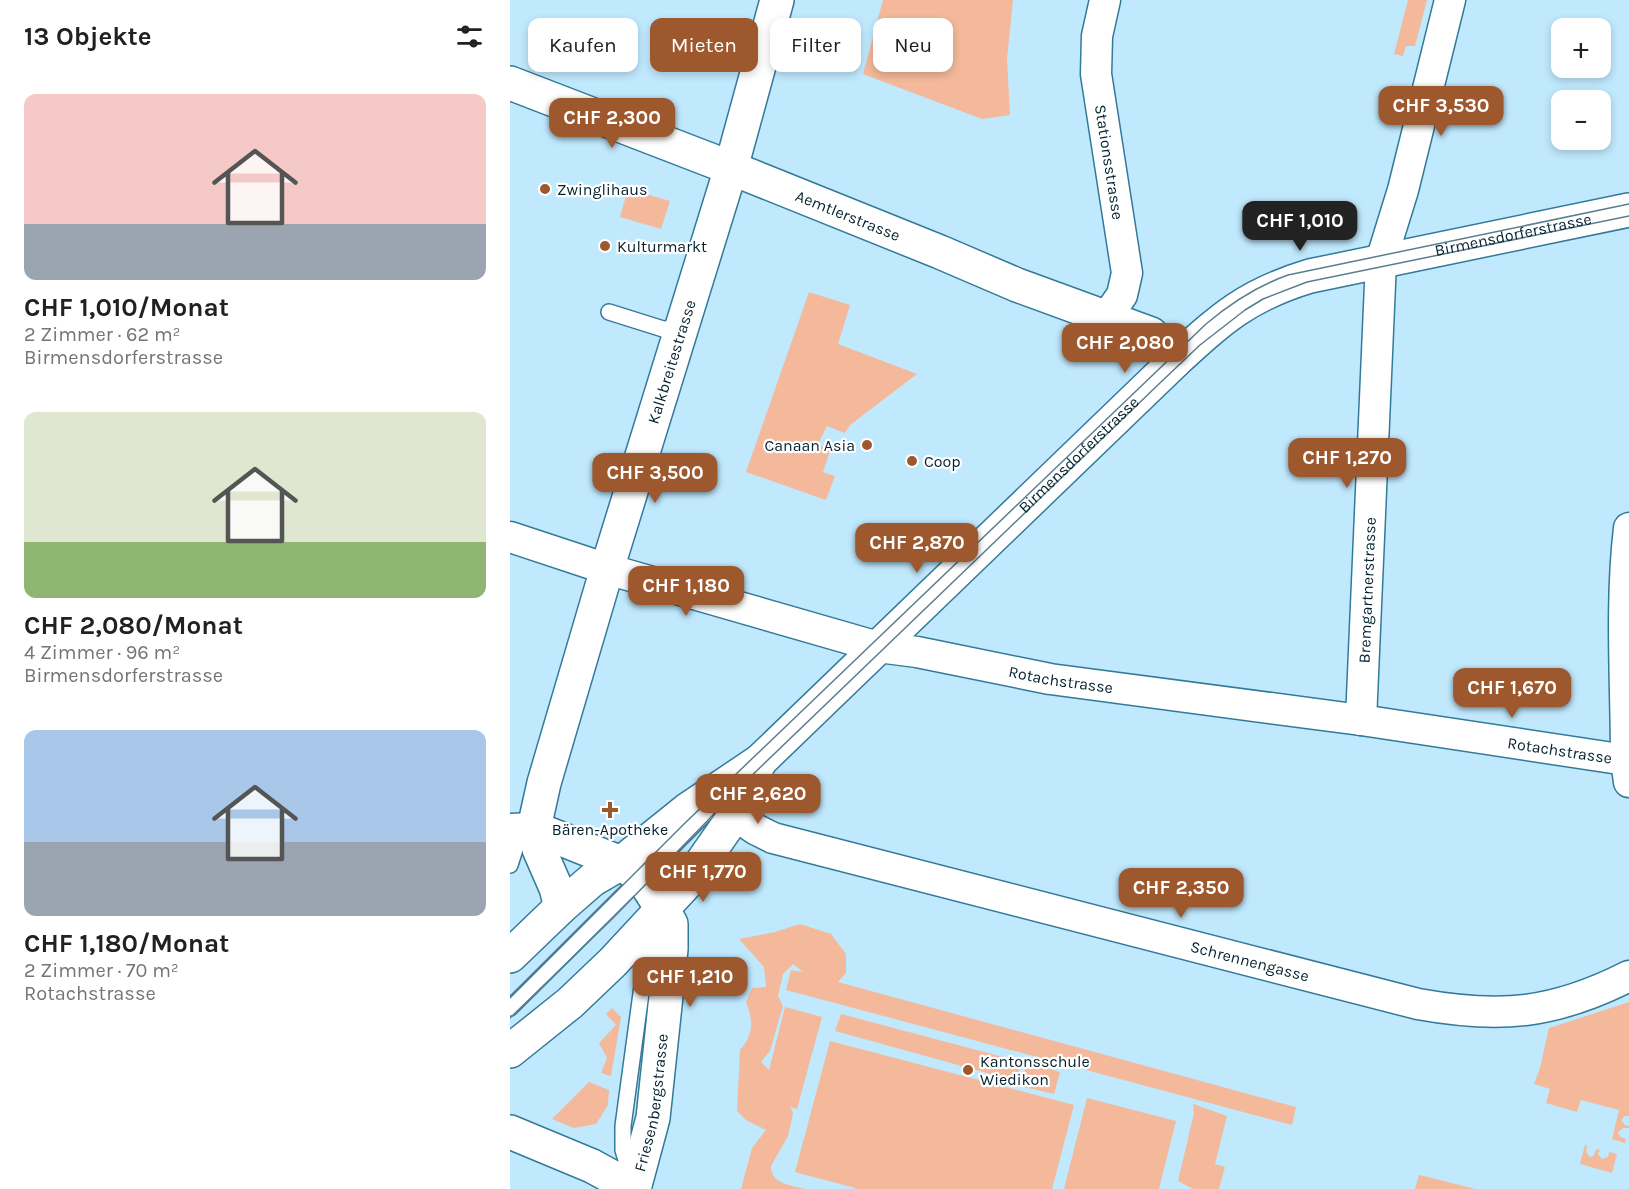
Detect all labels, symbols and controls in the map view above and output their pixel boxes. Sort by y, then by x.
chip: Kaufen [528,18,638,72]
chip: Mieten [650,18,758,72]
chip: Filter [770,18,861,72]
chip: Neu [873,18,953,72]
map controls [1551,18,1611,150]
button: + [1551,18,1611,78]
icon: filters [453,20,486,53]
text: 13 Objekte [24,21,152,52]
pin: CHF 3,530 [1372,86,1510,137]
button: − [1551,90,1611,150]
text: CHF 3,530 [1393,94,1490,117]
pin: CHF 2,300 [543,98,681,149]
street label: Stationsstrasse [1091,103,1128,221]
text: CHF 2,300 [563,106,661,129]
icon: home [201,133,309,241]
place label: Zwinglihaus [557,180,647,199]
marker: Zwinglihaus [538,182,552,196]
street label: Aemtlerstrasse [793,186,903,245]
pin: CHF 1,010 [1231,201,1369,252]
text: CHF 1,010 [1256,209,1344,232]
street label: Birmensdorferstrasse [1433,209,1593,259]
place label: Kulturmarkt [617,237,707,256]
marker: Kulturmarkt [598,239,612,253]
text: CHF 1,010/Monat [24,292,229,323]
street label: Kalkbreitestrasse [643,297,699,426]
text: 2 Zimmer · 62 m² [24,323,181,346]
pin: CHF 2,080 [1056,323,1194,374]
text: CHF 2,080 [1076,331,1174,354]
text: Birmensdorferstrasse [24,346,223,369]
street label: Birmensdorferstrasse [1014,392,1142,516]
place label: Canaan Asia [764,436,855,455]
marker: Canaan Asia [860,438,874,452]
pin: CHF 1,270 [1278,438,1416,489]
text: CHF 1,270 [1302,446,1392,469]
icon: home [201,451,309,559]
place label: Coop [924,452,961,471]
pin: CHF 3,500 [586,453,724,504]
marker: Coop [905,454,919,468]
text: CHF 3,500 [606,461,704,484]
street label: Bremgartnerstrasse [1354,517,1379,664]
pin: CHF 2,870 [848,523,986,574]
text: CHF 2,870 [869,531,965,554]
pin: CHF 1,180 [617,566,755,617]
text: CHF 1,180 [642,574,730,597]
text: CHF 2,080/Monat [24,610,243,641]
text: 4 Zimmer · 96 m² [24,641,180,664]
street label: Rotachstrasse [1007,661,1114,697]
text: Birmensdorferstrasse [24,664,223,687]
pin: CHF 1,670 [1443,668,1581,719]
text: CHF 1,670 [1467,676,1557,699]
street label: Rotachstrasse [1506,733,1613,767]
icon: home [201,769,309,877]
pin: CHF 2,620 [689,774,827,825]
text: CHF 2,620 [710,782,806,805]
marker: Bären-Apotheke [603,803,617,817]
place label: Bären-Apotheke [552,820,668,839]
pin: CHF 1,770 [634,852,772,903]
text: CHF 1,770 [659,860,747,883]
pin: CHF 2,350 [1112,868,1250,919]
text: CHF 2,350 [1133,876,1229,899]
text: CHF 1,180/Monat [24,928,229,959]
street label: Schrennengasse [1189,936,1311,985]
pin: CHF 1,210 [621,957,759,1008]
text: 2 Zimmer · 70 m² [24,959,179,982]
text: CHF 1,210 [647,965,733,988]
text: Rotachstrasse [24,982,156,1005]
street label: Friesenbergstrasse [630,1033,671,1174]
place label: Kantonsschule Wiedikon [980,1052,1090,1089]
marker: Kantonsschule Wiedikon [961,1063,975,1077]

